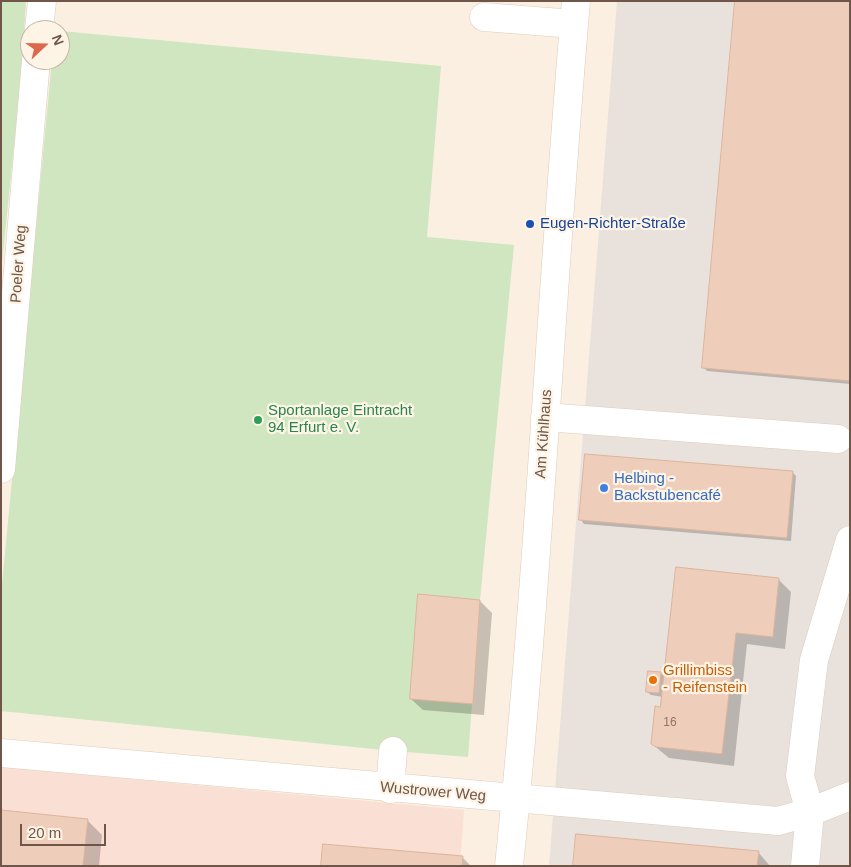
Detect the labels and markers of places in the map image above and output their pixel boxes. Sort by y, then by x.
place label: Eugen-Richter-Straße [540,215,686,233]
marker: Eugen-Richter-Straße [524,218,536,230]
place label: Sportanlage Eintracht 94 Erfurt e. V. [268,402,412,437]
marker: Sportanlage Eintracht 94 Erfurt e. V. [252,414,264,426]
place label: Helbing - Backstubencafé [614,470,721,505]
marker: Helbing - Backstubencafé [598,482,610,494]
place label: Grillimbiss - Reifenstein [663,662,747,697]
marker: Grillimbiss - Reifenstein [647,674,659,686]

